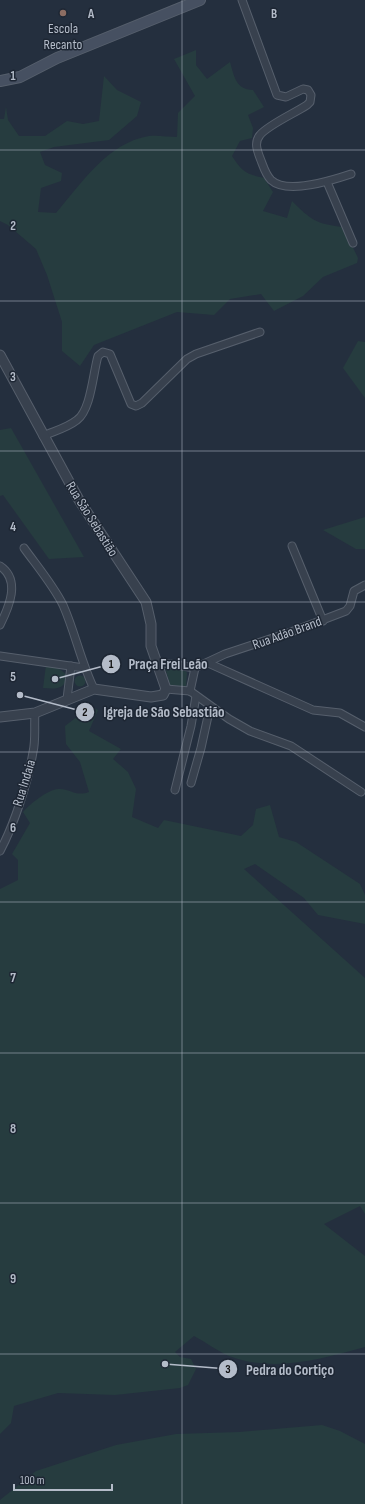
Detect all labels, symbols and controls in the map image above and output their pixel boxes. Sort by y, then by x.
text: A [87,6,95,22]
text: B [271,6,277,22]
marker: Escola Recanto [58,8,68,18]
place label: Escola Recanto [44,20,83,53]
text: 1 [10,68,16,84]
text: 2 [10,218,16,234]
text: 3 [10,369,16,385]
street label: Rua São Sebastião [62,478,122,560]
text: 4 [10,519,16,535]
street label: Rua Adão Brand [250,613,324,653]
callout: Praça Frei Leão [101,650,216,677]
text: Praça Frei Leão [128,655,208,674]
text: 1 [109,657,114,672]
text: 5 [10,669,16,685]
callout: Igreja de São Sebastião [75,698,232,725]
text: Igreja de São Sebastião [103,703,225,722]
text: 2 [82,705,88,720]
street label: Rua Indaia [9,758,39,808]
text: 6 [10,820,16,836]
text: 7 [10,970,16,986]
text: 8 [10,1121,16,1137]
text: 9 [10,1271,16,1287]
callout: Pedra do Cortiço [218,1356,342,1383]
text: Pedra do Cortiço [246,1361,334,1380]
text: 3 [225,1362,231,1377]
scale bar [14,1466,112,1492]
text: 100 m [20,1473,45,1488]

